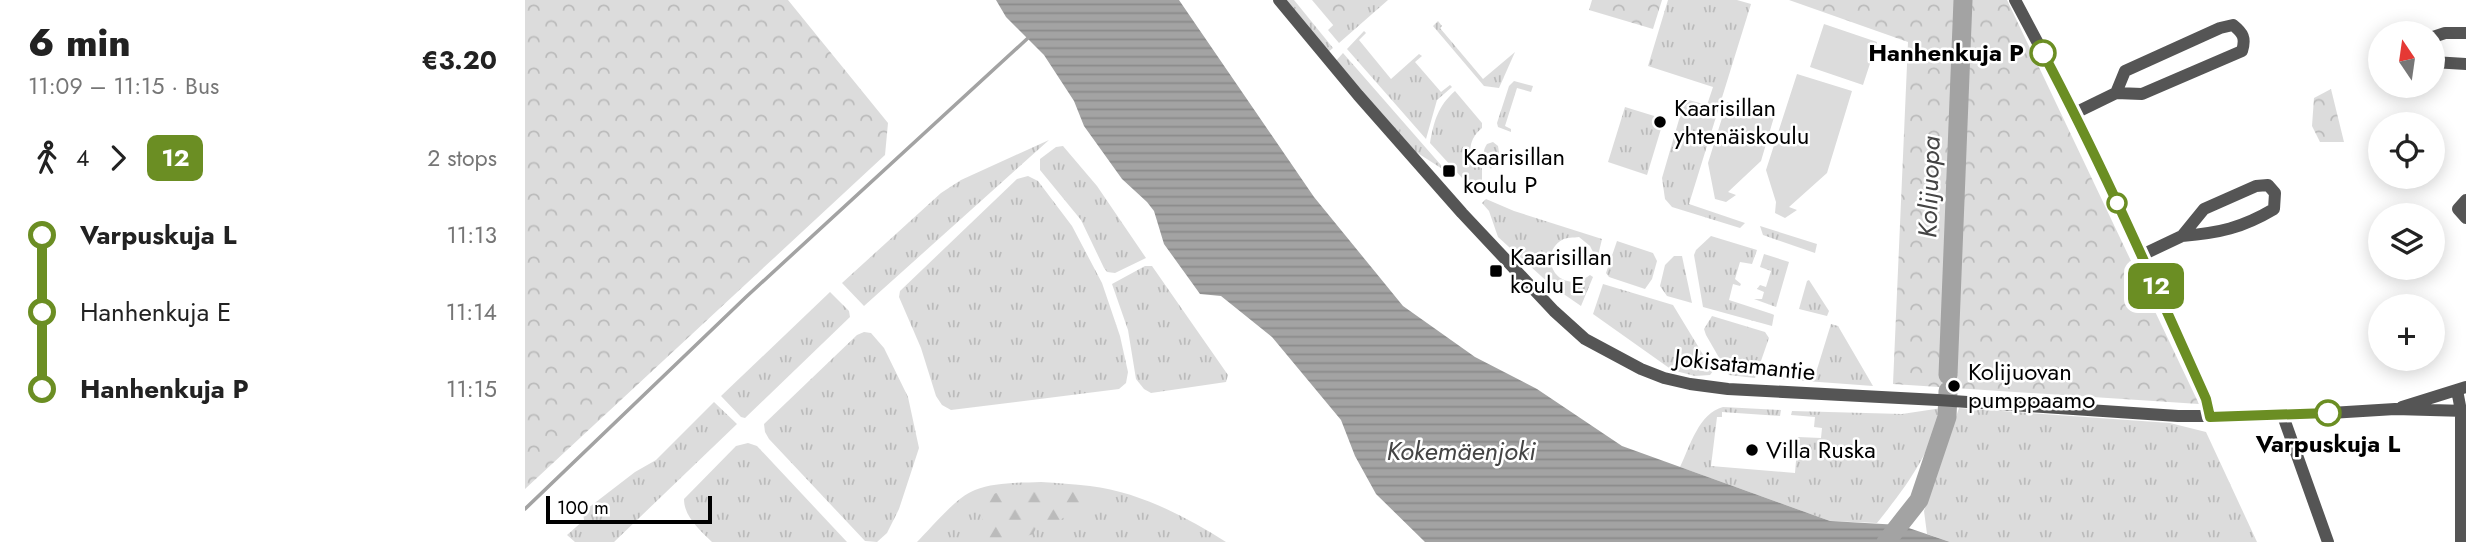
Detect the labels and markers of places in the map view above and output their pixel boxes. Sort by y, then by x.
place label: Hanhenkuja P [1868,35,2024,70]
marker: Hanhenkuja P [2030,40,2056,66]
place label: Kaarisillan yhtenäiskoulu [1674,90,1809,153]
marker: Kaarisillan yhtenäiskoulu [1652,114,1668,130]
place label: Kaarisillan koulu P [1463,139,1565,202]
marker: Kaarisillan koulu P [1441,163,1457,179]
unlabelled marker [2107,193,2127,213]
place label: Kaarisillan koulu E [1510,239,1612,302]
marker: Kaarisillan koulu E [1488,263,1504,279]
place label: Kolijuovan pumppaamo [1968,354,2095,417]
marker: Kolijuovan pumppaamo [1946,378,1962,394]
marker: Varpuskuja L [2315,400,2341,426]
place label: Varpuskuja L [2255,426,2400,461]
place label: Villa Ruska [1766,432,1876,467]
marker: Villa Ruska [1744,442,1760,458]

